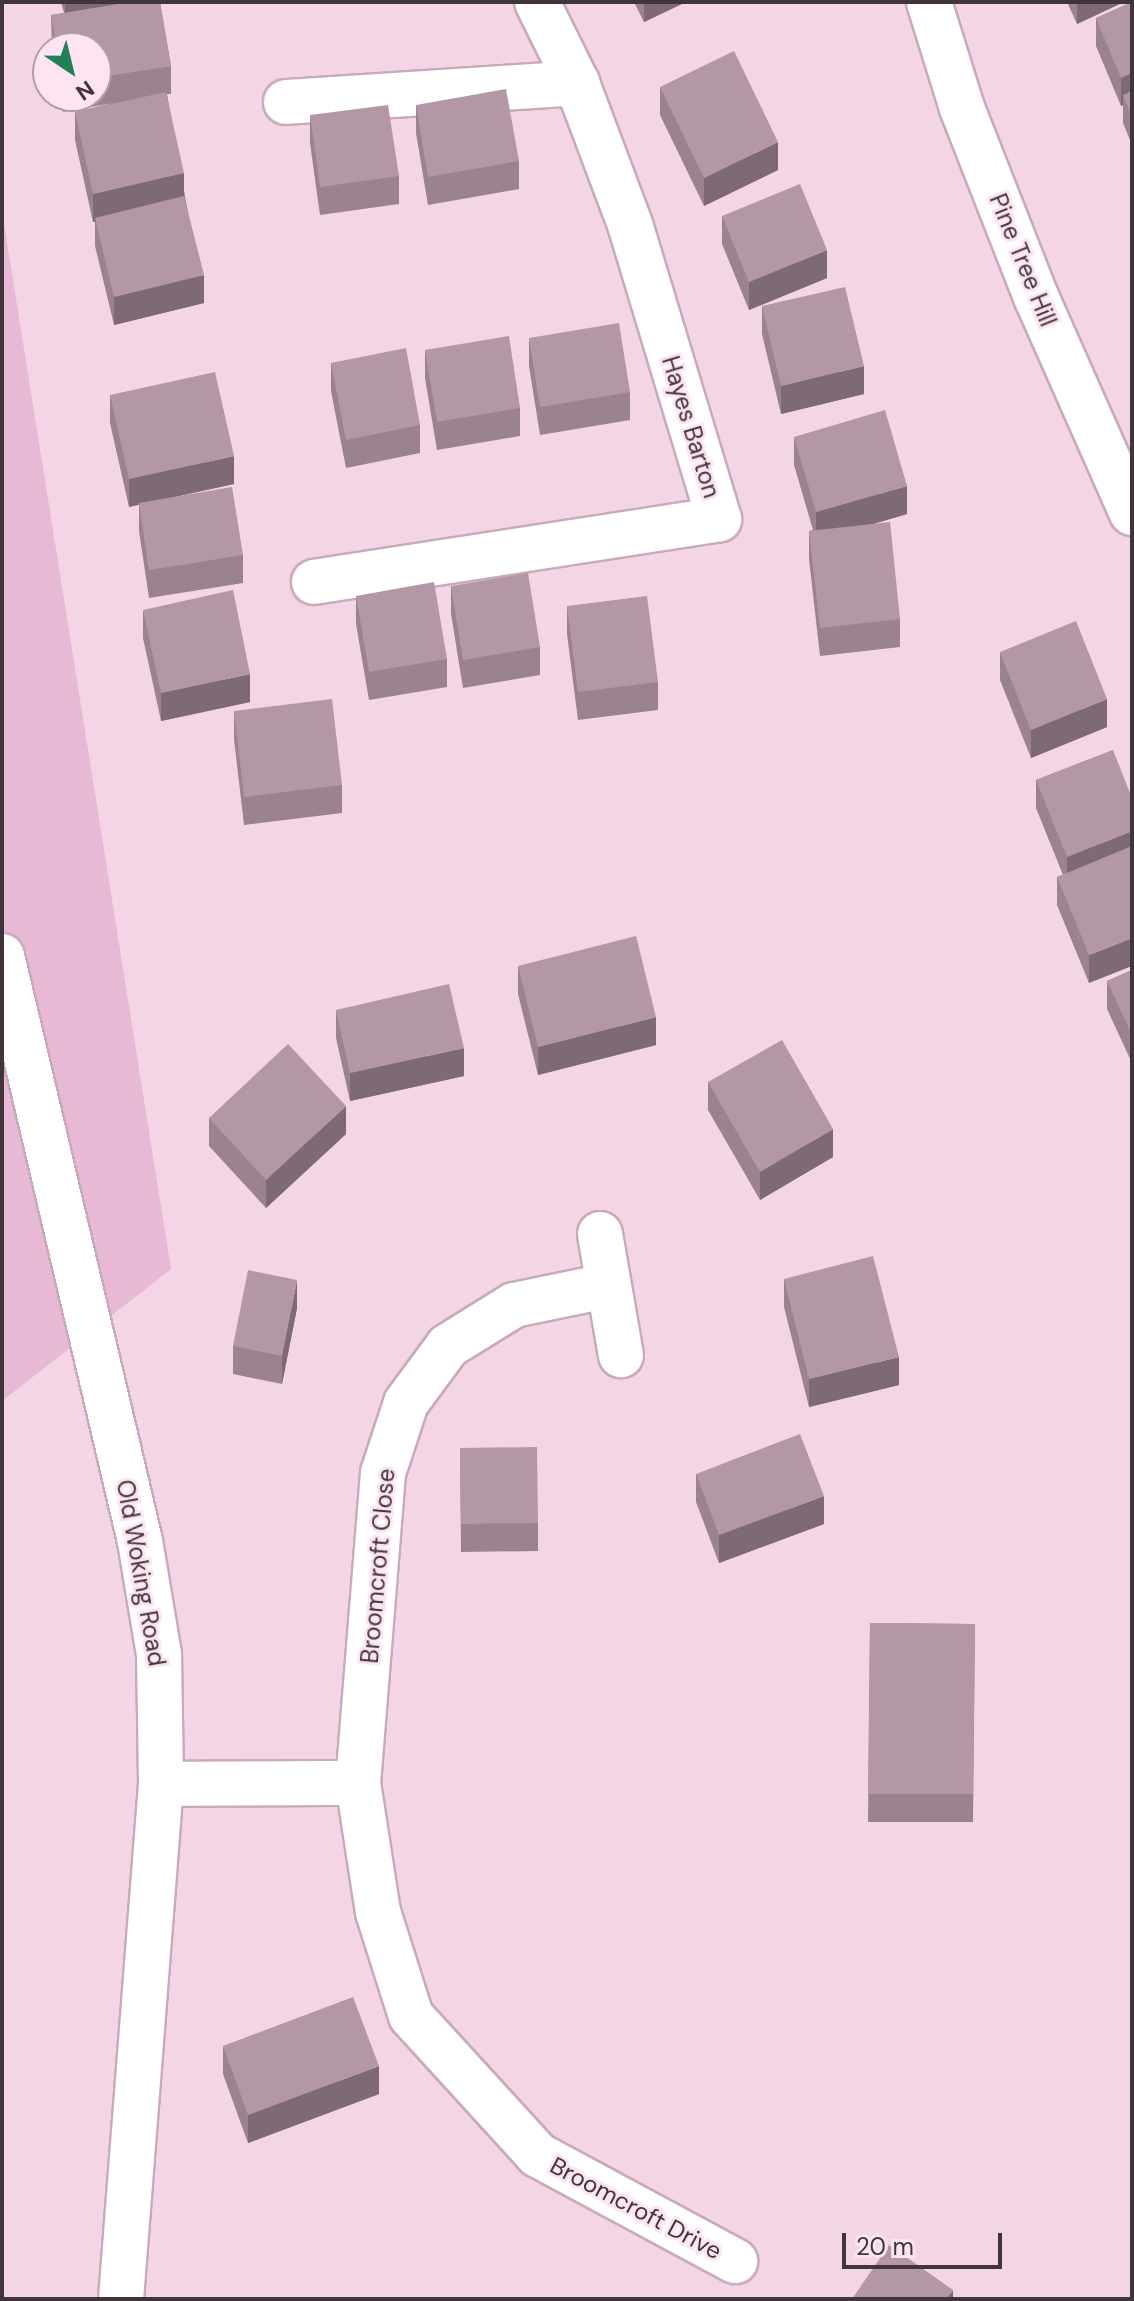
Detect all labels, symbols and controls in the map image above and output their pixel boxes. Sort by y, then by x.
north arrow [32,32,112,112]
text: N [70,74,100,107]
street label: Pine Tree Hill [983,189,1063,331]
street label: Hayes Barton [656,353,726,501]
street label: Broomcroft Close [355,1467,401,1665]
street label: Old Woking Road [110,1477,172,1669]
street label: Broomcroft Drive [545,2151,727,2265]
scale bar [846,2217,1006,2267]
text: 20 m [856,2231,914,2262]

